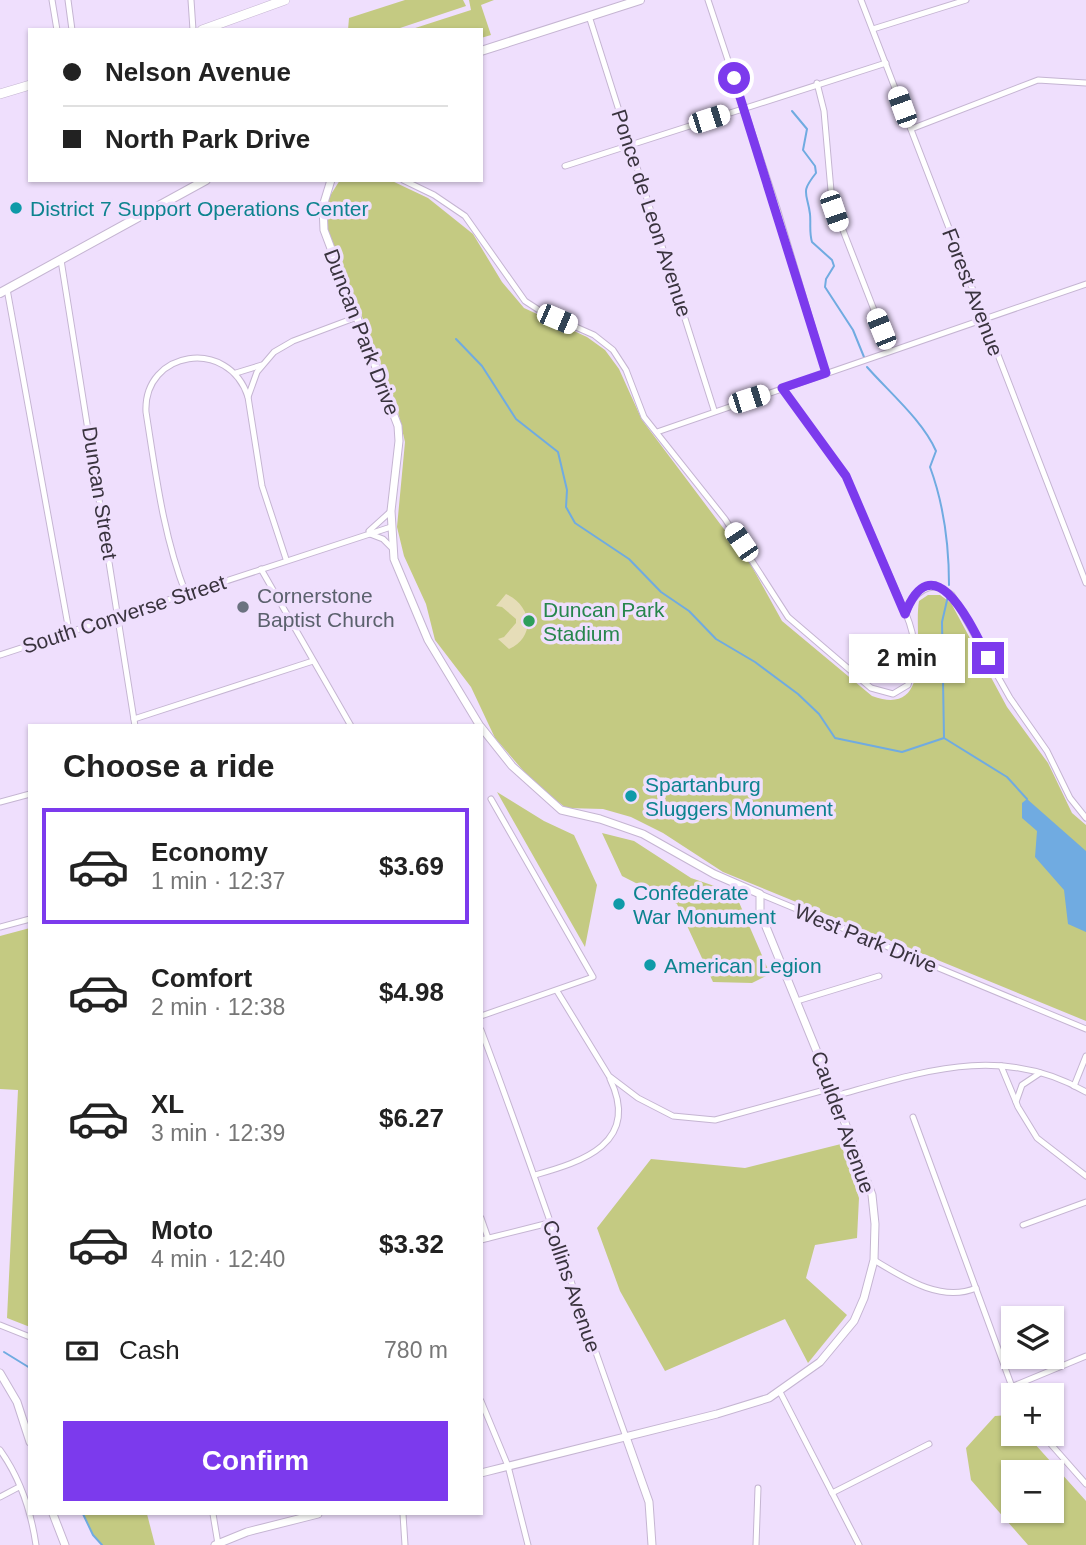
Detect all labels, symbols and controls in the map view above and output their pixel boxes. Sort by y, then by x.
text: Nelson Avenue [105,57,291,87]
route start [718,62,750,94]
car [885,84,920,130]
car [686,103,733,135]
street label: Ponce de Leon Avenue [608,106,696,320]
text: North Park Drive [105,124,310,154]
car [818,188,851,234]
place label: District 7 Support Operations Center [30,197,368,220]
marker: District 7 Support Operations Center [8,200,24,216]
street label: Forest Avenue [938,225,1008,359]
street label: Duncan Park Drive [320,246,404,418]
car [534,301,581,337]
car [864,306,899,352]
car [726,383,773,415]
street label: Duncan Street [78,425,122,561]
car [721,519,762,565]
street label: South Converse Street [19,570,229,658]
place label: Cornerstone Baptist Church [257,584,395,631]
place label: Duncan Park Stadium [543,598,665,645]
marker: Cornerstone Baptist Church [235,599,251,615]
marker: Duncan Park Stadium [521,613,537,629]
callout: 2 min [848,634,964,682]
route end [972,642,1004,674]
text: 2 min [877,645,937,671]
text: Choose a ride [63,748,275,784]
place label: Spartanburg Sluggers Monument [645,773,833,820]
marker: Spartanburg Sluggers Monument [623,788,639,804]
icon: car [67,835,130,898]
text: Economy [151,837,268,867]
text: $3.69 [379,851,444,881]
text: 1 min · 12:37 [151,868,285,894]
place label: Confederate War Monument [633,881,776,928]
marker: Confederate War Monument [611,896,627,912]
street label: West Park Drive [792,899,940,977]
place label: American Legion [664,954,822,977]
marker: American Legion [642,957,658,973]
icon: car [67,961,130,1024]
text: Comfort [151,963,252,993]
text: $4.98 [379,977,444,1007]
text: 2 min · 12:38 [151,994,285,1020]
street label: Caulder Avenue [807,1048,879,1196]
icon: car [67,1087,130,1150]
text: XL [151,1089,184,1119]
text: $6.27 [379,1103,444,1133]
text: 3 min · 12:39 [151,1120,285,1146]
icon: car [67,1213,130,1276]
text: Moto [151,1215,213,1245]
street label: Collins Avenue [539,1217,605,1355]
text: $3.32 [379,1229,444,1259]
text: 4 min · 12:40 [151,1246,285,1272]
map controls [1001,1306,1064,1523]
button: layers [1001,1306,1064,1369]
icon: cash [63,1332,101,1370]
text: Cash [119,1335,180,1365]
text: 780 m [384,1337,448,1363]
button: + [1001,1383,1064,1446]
button: Confirm [63,1421,448,1501]
button: − [1001,1460,1064,1523]

